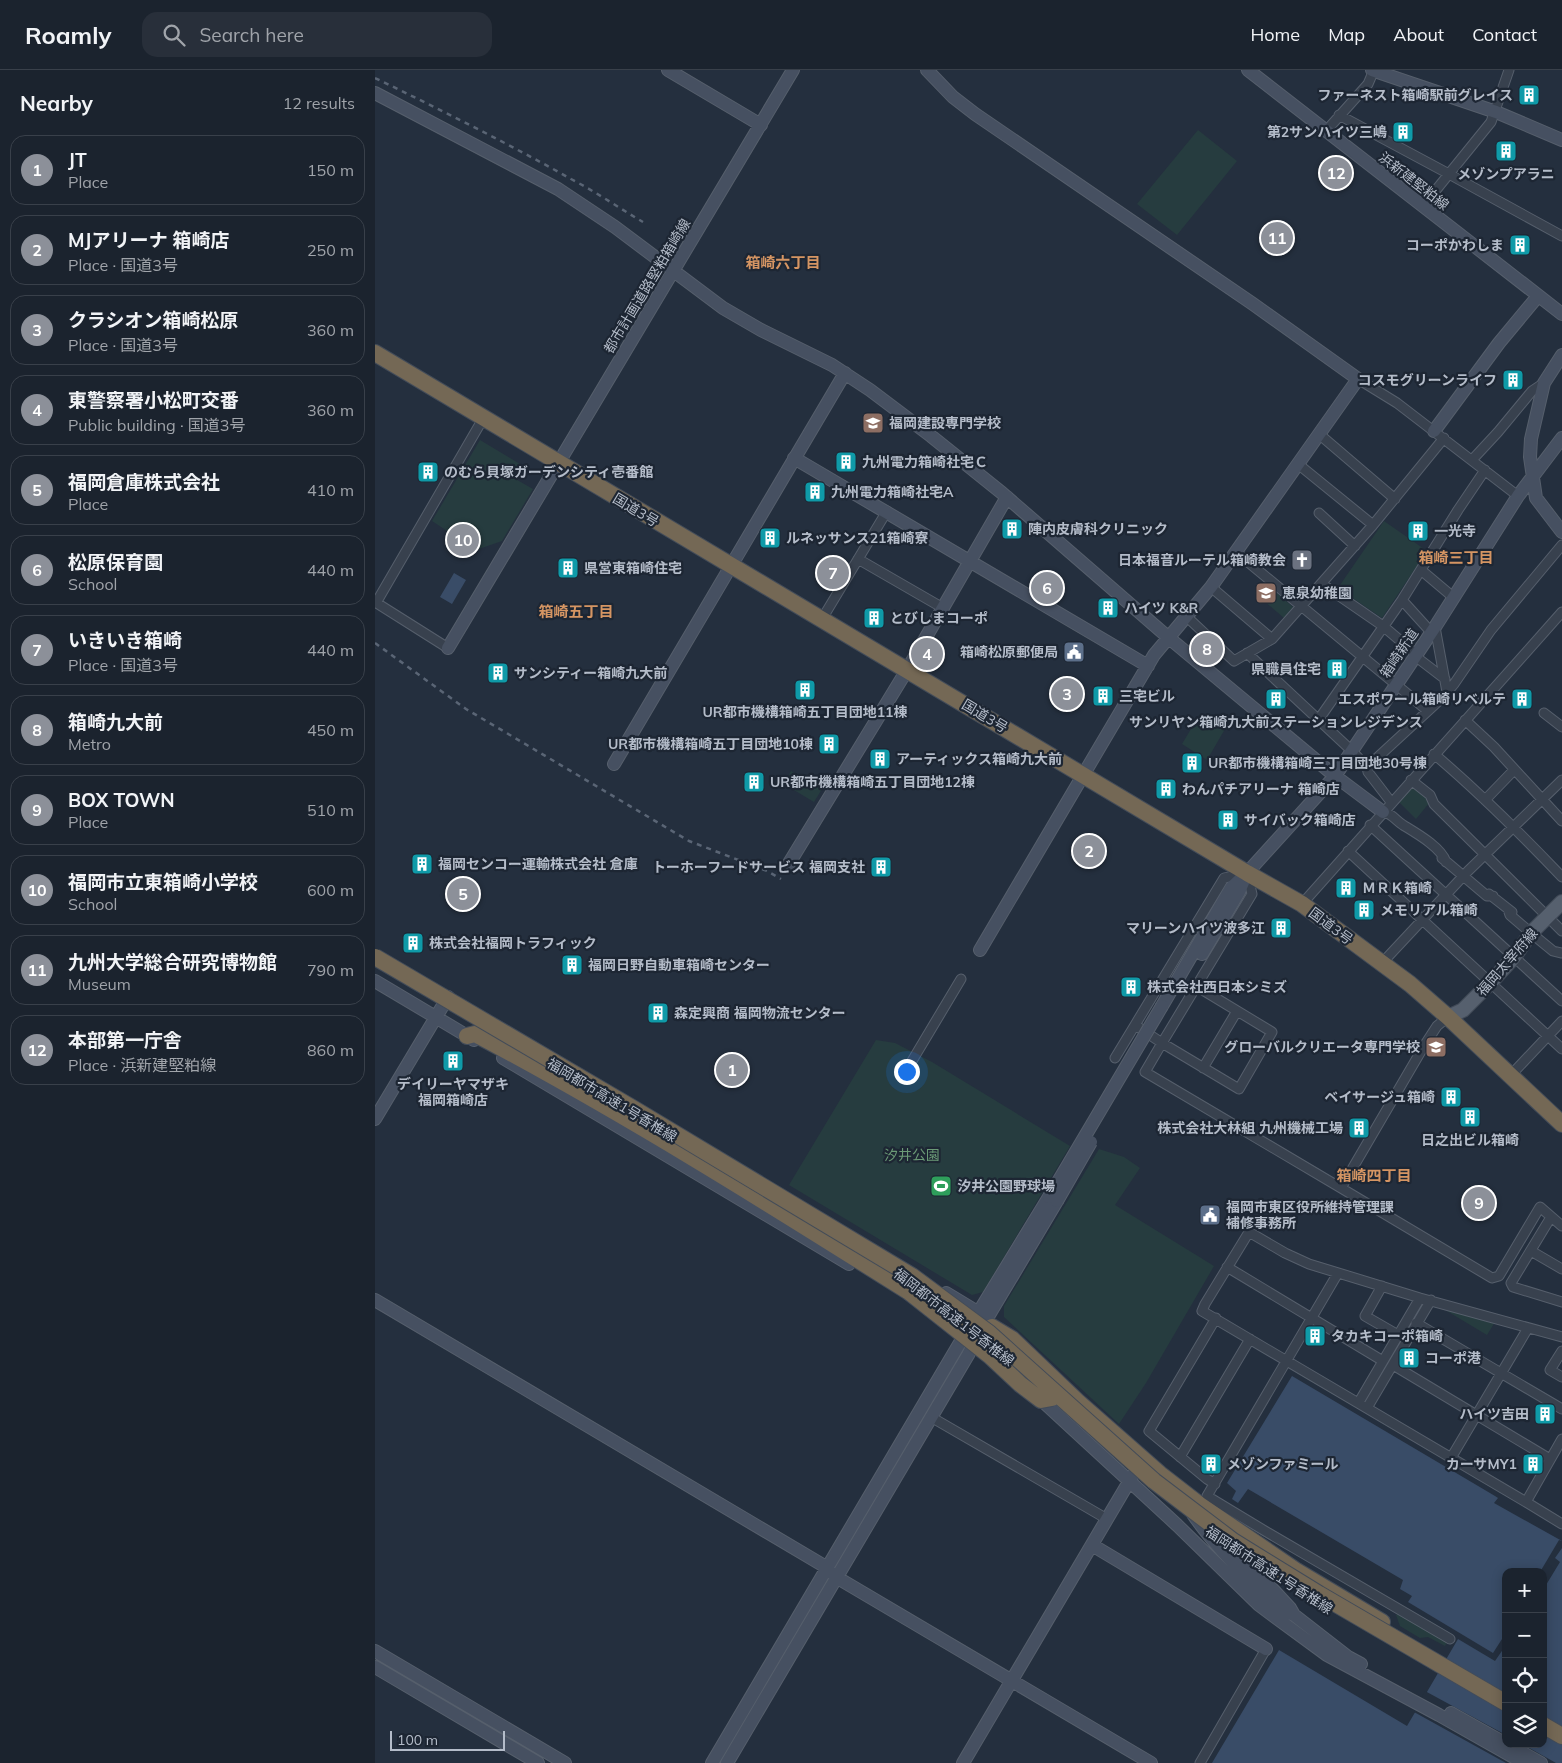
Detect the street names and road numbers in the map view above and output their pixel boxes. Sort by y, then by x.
street label: 浜新建堅粕線 [1375,148,1453,214]
street label: 都市計画道路堅粕箱崎線 [600,215,694,357]
street label: 国道3号 [610,489,662,531]
street label: 箱崎新道 [1376,625,1422,681]
street label: 国道3号 [959,695,1011,737]
street label: 国道3号 [1305,904,1357,948]
street label: 福岡太宰府線 [1473,924,1541,1000]
street label: 福岡都市高速1号香椎線 [544,1054,680,1146]
street label: 福岡都市高速1号香椎線 [890,1264,1018,1370]
street label: 福岡都市高速1号香椎線 [1202,1522,1336,1618]

